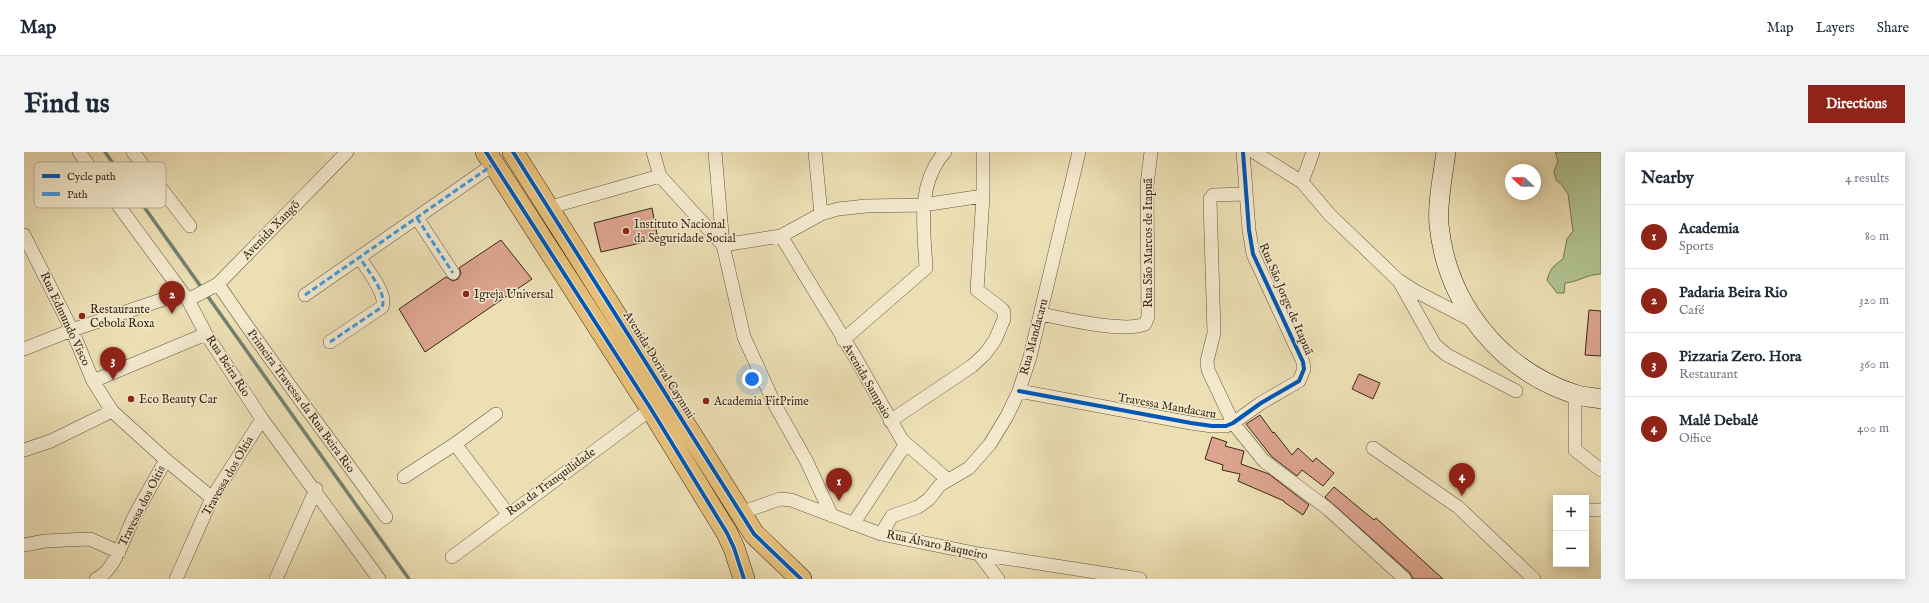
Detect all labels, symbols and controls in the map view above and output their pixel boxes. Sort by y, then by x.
text: Map [20,16,56,40]
text: Map [1767,19,1794,37]
text: Layers [1816,19,1855,37]
text: Share [1877,19,1909,37]
button: Directions [1808,85,1905,123]
text: Find us [24,87,110,122]
legend [34,162,166,208]
north arrow [1505,164,1541,200]
text: Nearby [1641,168,1694,189]
text: Cycle path [67,170,116,184]
text: 4 results [1845,170,1889,187]
street label: Rua São Marcos de Itapuã [1141,177,1157,308]
text: Path [67,188,88,202]
street label: Avenida Xangõ [238,197,303,263]
place label: Instituto Nacional da Seguridade Social [634,217,736,246]
text: Academia [1679,219,1739,238]
marker: Instituto Nacional da Seguridade Social [621,226,631,236]
text: 1 [1652,228,1656,245]
text: 80 m [1865,228,1889,245]
text: Sports [1679,238,1714,255]
street label: Rua São Jorge de Itapuã [1255,241,1317,358]
street label: Rua Edmundo Visco [37,270,94,369]
pin: 2 [159,281,185,314]
text: Padaria Beira Rio [1679,283,1787,302]
place label: Igreja Universal [474,287,554,302]
marker: Igreja Universal [461,289,471,299]
text: 2 [1651,292,1657,309]
text: 320 m [1859,292,1889,309]
street label: Rua Mandacaru [1017,297,1051,377]
place label: Restaurante Cebola Roxa [90,302,155,331]
text: Café [1679,302,1705,319]
street label: Avenida Dorival Caymmi [619,308,698,421]
marker: Restaurante Cebola Roxa [77,311,87,321]
street label: Primeira Travessa da Rua Beira Rio [244,326,358,476]
street label: Rua Beira Rio [202,332,254,400]
street label: Avenida Sampaio [838,340,895,422]
pin: 3 [100,347,126,380]
text: Pizzaria Zero. Hora [1679,347,1802,366]
text: 3 [1652,356,1656,373]
text: 360 m [1859,356,1889,373]
text: Restaurant [1679,366,1738,383]
your location [742,369,762,389]
street label: Travessa Mandacaru [1117,390,1217,422]
place label: Eco Beauty Car [139,392,218,407]
marker: Eco Beauty Car [126,394,136,404]
place label: Academia FitPrime [713,394,809,409]
marker: Academia FitPrime [701,396,711,406]
text: Malê Debalê [1679,411,1758,430]
text: 4 [1651,420,1657,437]
text: 400 m [1857,420,1889,437]
text: Office [1679,430,1711,447]
street label: Travessa dos Oltia [199,433,257,519]
street label: Rua da Tranquilidade [504,444,599,520]
street label: Travessa dos Oitis [115,463,169,549]
pin: 4 [1449,463,1475,496]
pin: 1 [826,468,852,501]
map controls [1553,495,1589,567]
button: + [1553,495,1589,531]
street label: Rua Álvaro Baqueiro [885,526,990,564]
button: − [1553,531,1589,567]

